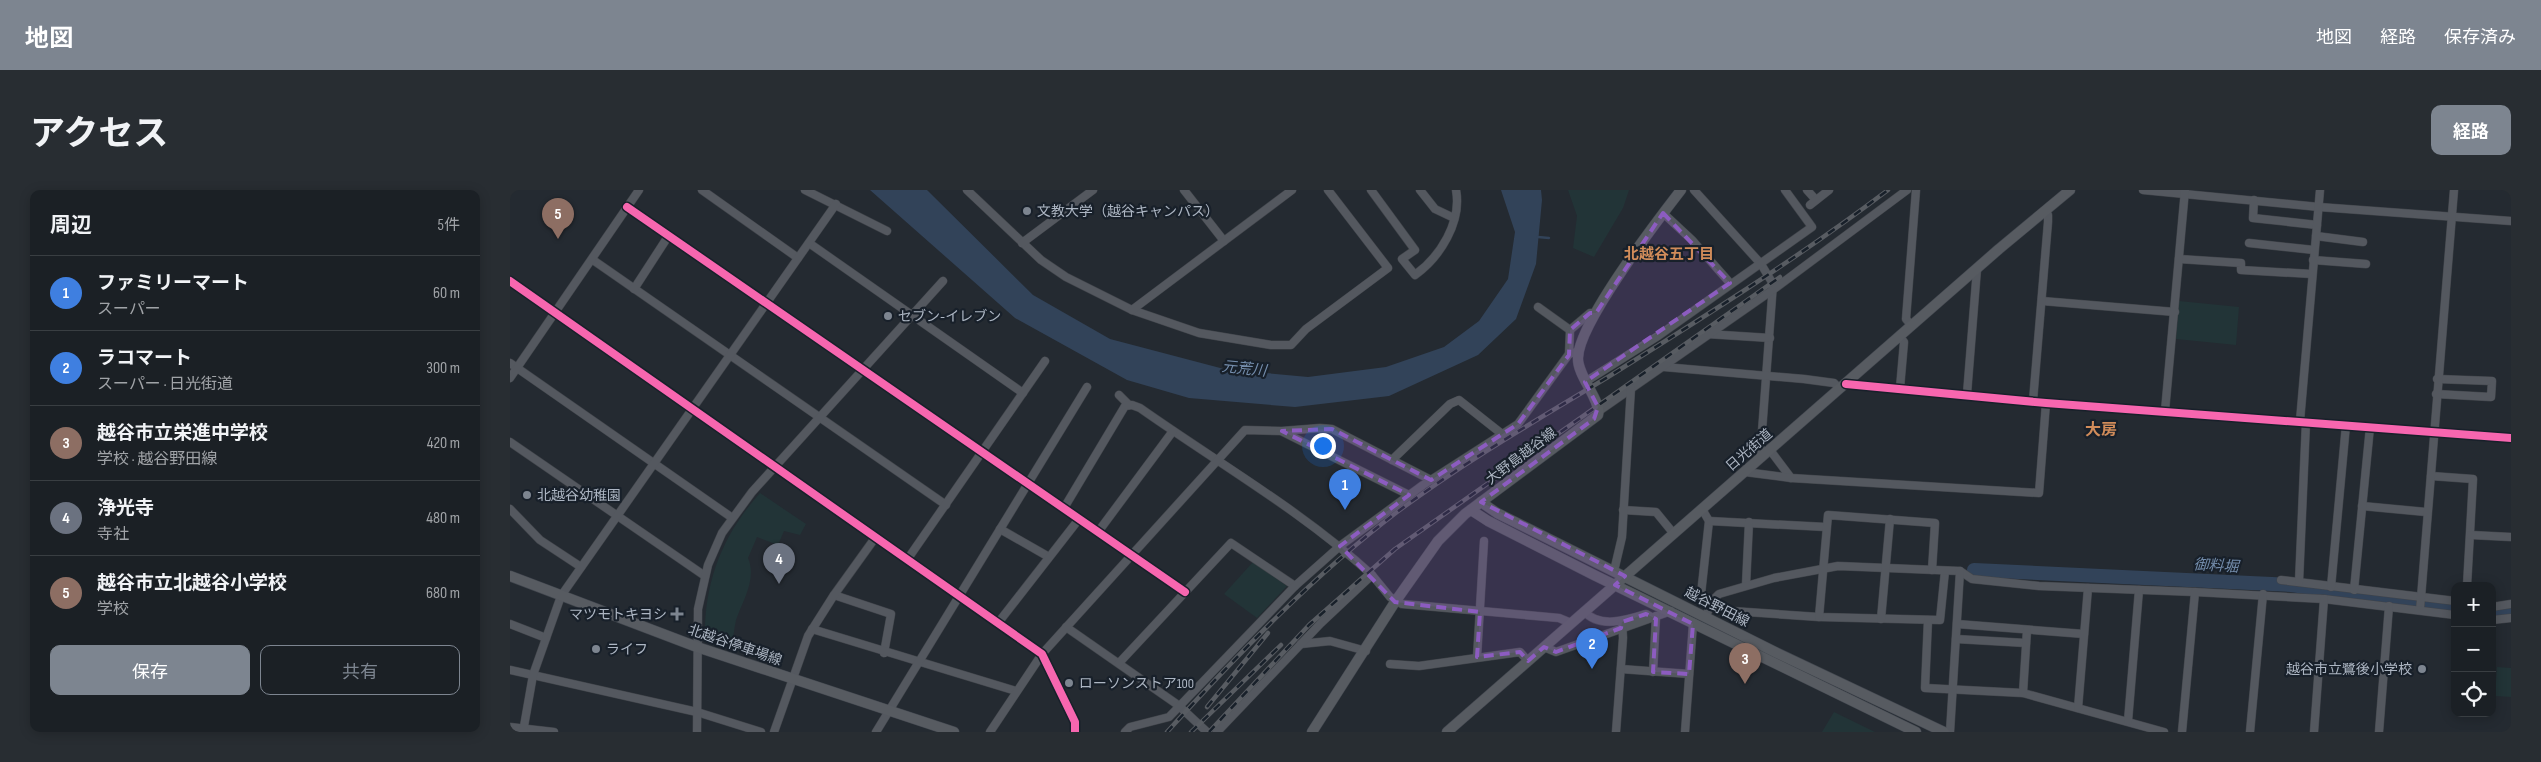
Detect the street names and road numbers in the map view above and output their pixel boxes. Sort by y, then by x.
street label: 大野島越谷線 [1482,424,1560,488]
street label: 日光街道 [1722,425,1776,475]
street label: 越谷野田線 [1682,584,1752,630]
street label: 北越谷停車場線 [686,621,784,669]

